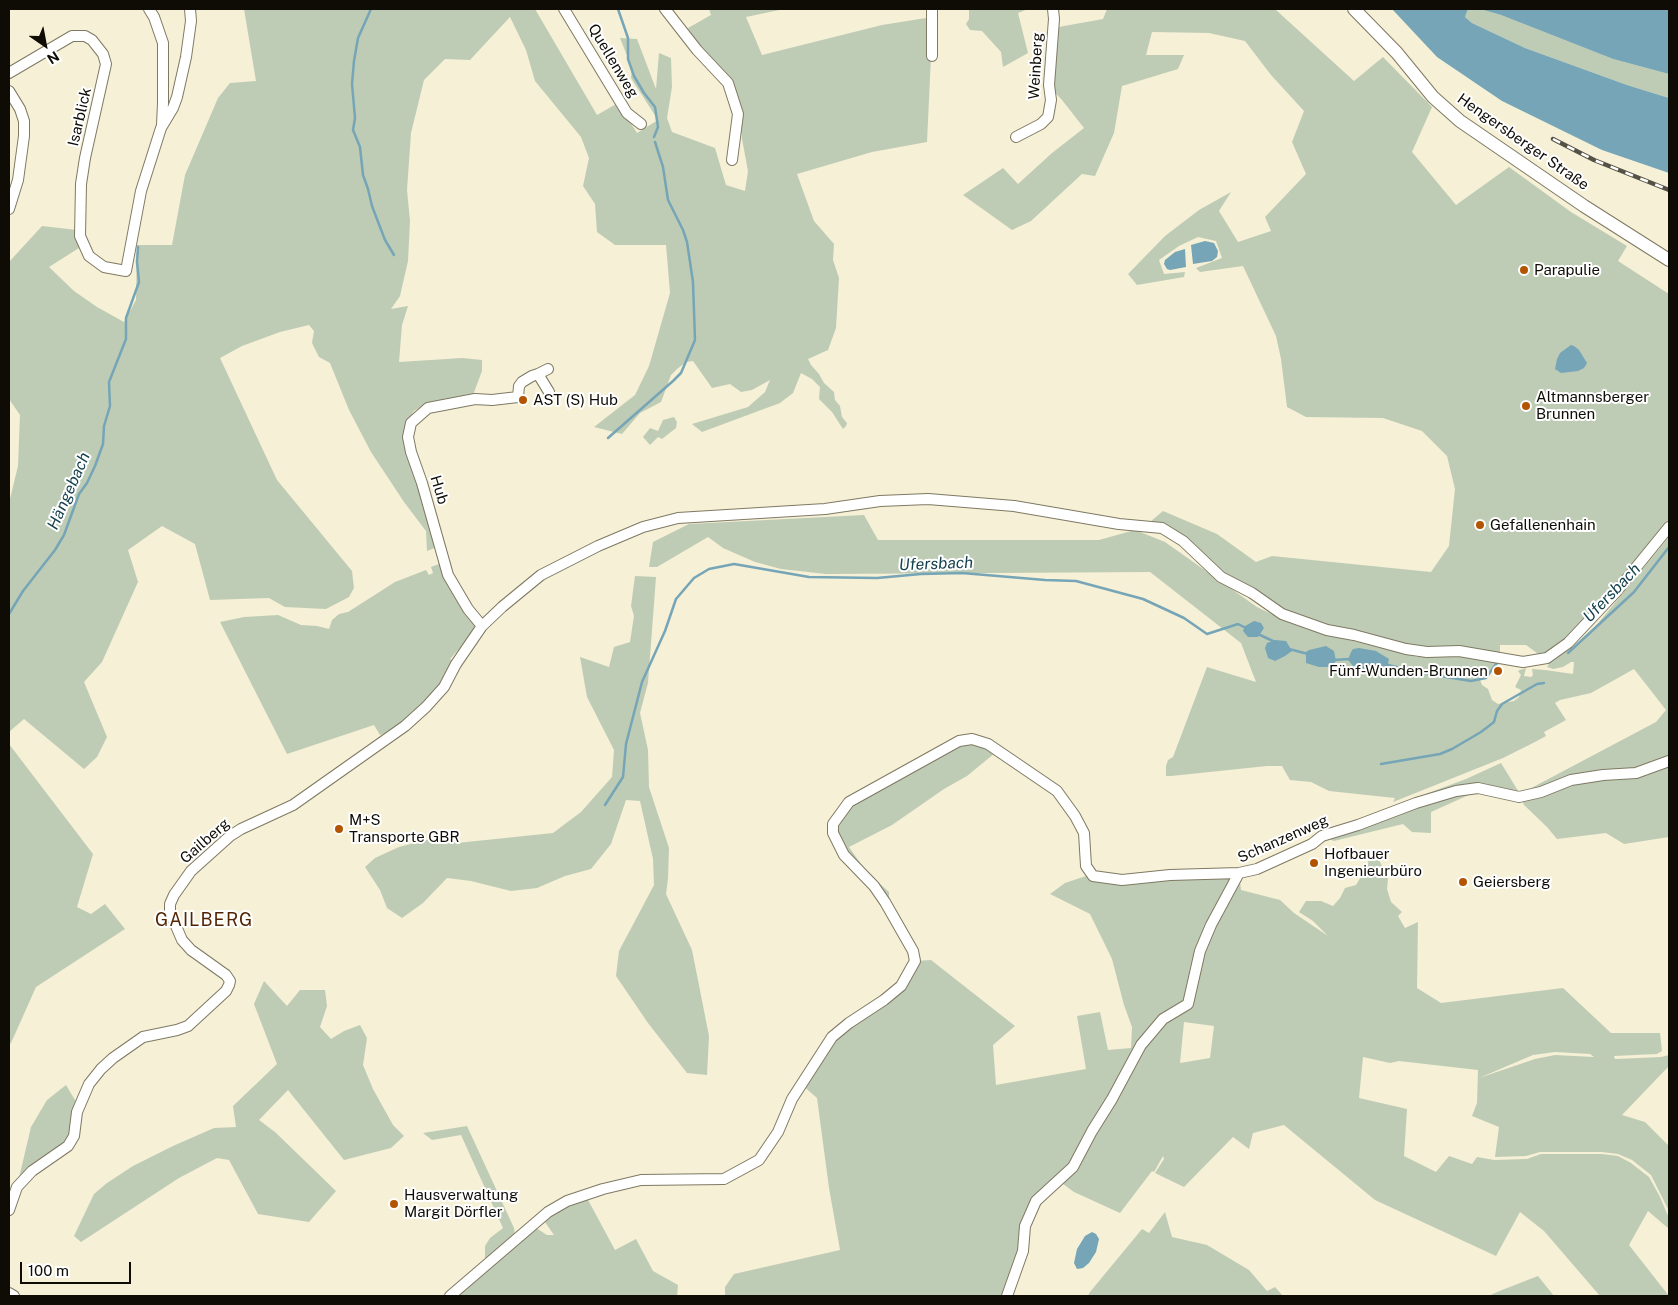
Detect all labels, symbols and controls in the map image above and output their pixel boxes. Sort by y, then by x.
north arrow [20,20,70,70]
street label: Quellenweg [584,21,642,101]
street label: Weinberg [1025,32,1047,100]
text: N [44,48,62,67]
street label: Isarblick [65,86,95,148]
street label: Hengersberger Straße [1454,90,1592,194]
place label: Parapulie [1534,261,1600,279]
marker: Parapulie [1518,264,1530,276]
place label: Altmannsberger Brunnen [1536,388,1649,423]
place label: AST (S) Hub [533,391,618,409]
marker: AST (S) Hub [517,394,529,406]
marker: Altmannsberger Brunnen [1520,400,1532,412]
water label: Hängebach [43,449,95,533]
street label: Hub [426,473,452,507]
place label: Gefallenenhain [1490,516,1596,534]
marker: Gefallenenhain [1474,519,1486,531]
water label: Ufersbach [899,553,973,575]
water label: Ufersbach [1579,560,1645,626]
place label: Fünf-Wunden-Brunnen [1329,662,1488,680]
marker: Fünf-Wunden-Brunnen [1492,665,1504,677]
place label: M+S Transporte GBR [349,811,460,846]
street label: Schanzenweg [1235,811,1331,867]
street label: Gailberg [176,815,234,867]
marker: M+S Transporte GBR [333,823,345,835]
place label: Hofbauer Ingenieurbüro [1324,845,1422,880]
marker: Hofbauer Ingenieurbüro [1308,857,1320,869]
place label: Geiersberg [1473,873,1551,891]
marker: Geiersberg [1457,876,1469,888]
district label: GAILBERG [154,909,254,931]
place label: Hausverwaltung Margit Dörfler [404,1186,518,1221]
marker: Hausverwaltung Margit Dörfler [388,1198,400,1210]
scale bar [22,1252,134,1284]
text: 100 m [28,1262,69,1279]

